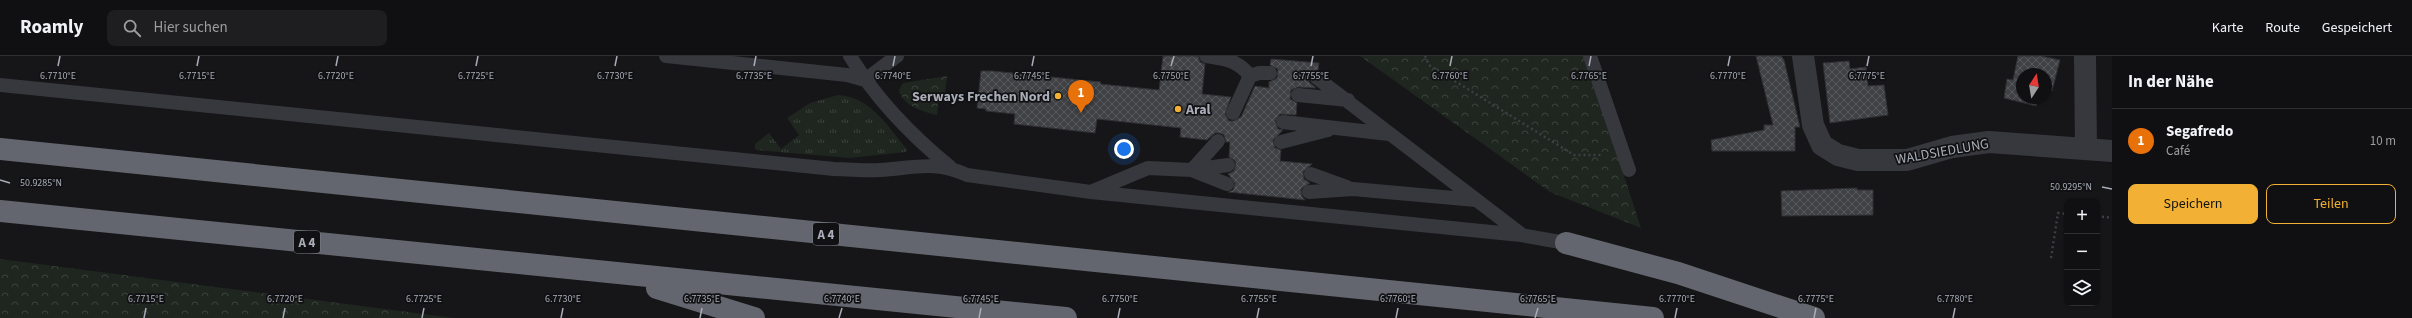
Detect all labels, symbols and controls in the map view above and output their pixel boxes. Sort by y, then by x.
search box [107,10,387,46]
text: Roamly [20,14,83,41]
icon: search [121,17,143,39]
text: Hier suchen [153,17,228,38]
text: Karte [2212,18,2243,38]
text: Route [2265,18,2300,38]
text: Gespeichert [2322,18,2392,38]
north arrow [2016,68,2052,104]
text: 6.7710°E [40,69,76,83]
text: 6.7715°E [179,69,215,83]
text: 6.7720°E [318,69,354,83]
text: 6.7725°E [458,69,494,83]
text: 6.7730°E [597,69,633,83]
text: 6.7735°E [736,69,772,83]
text: 6.7740°E [875,69,911,83]
text: 6.7745°E [1014,69,1050,83]
text: 6.7750°E [1153,69,1189,83]
text: 6.7755°E [1293,69,1329,83]
text: 6.7760°E [1432,69,1468,83]
text: 6.7765°E [1571,69,1607,83]
text: 6.7770°E [1710,69,1746,83]
text: 6.7775°E [1849,69,1885,83]
text: In der Nähe [2128,70,2214,94]
pin: 1 [1068,80,1094,113]
place label: Serways Frechen Nord [912,87,1050,107]
marker: Serways Frechen Nord [1053,91,1063,101]
place label: Aral [1185,100,1211,120]
marker: Aral [1173,104,1183,114]
text: Segafredo [2166,121,2233,142]
text: 1 [2138,132,2144,150]
text: 10 m [2370,132,2396,150]
street label: WALDSIEDLUNG [1894,134,1990,170]
your location [1114,139,1134,159]
text: Café [2166,142,2190,160]
text: 50.9285°N [20,176,62,190]
text: 50.9295°N [2050,180,2092,194]
button: Speichern [2128,184,2258,224]
button: Teilen [2266,184,2396,224]
map controls [2064,198,2100,306]
button: + [2064,198,2100,234]
road number: A 4 [813,223,839,245]
road number: A 4 [294,231,320,253]
button: − [2064,234,2100,270]
button: layers [2064,270,2100,306]
text: 6.7715°E [128,292,164,306]
text: 6.7720°E [267,292,303,306]
text: 6.7725°E [406,292,442,306]
text: 6.7730°E [545,292,581,306]
text: 6.7735°E [684,292,720,306]
text: 6.7740°E [824,292,860,306]
text: 6.7745°E [963,292,999,306]
text: 6.7750°E [1102,292,1138,306]
text: 6.7755°E [1241,292,1277,306]
text: 6.7760°E [1380,292,1416,306]
text: 6.7765°E [1520,292,1556,306]
text: 6.7770°E [1659,292,1695,306]
text: 6.7775°E [1798,292,1834,306]
text: 6.7780°E [1937,292,1973,306]

